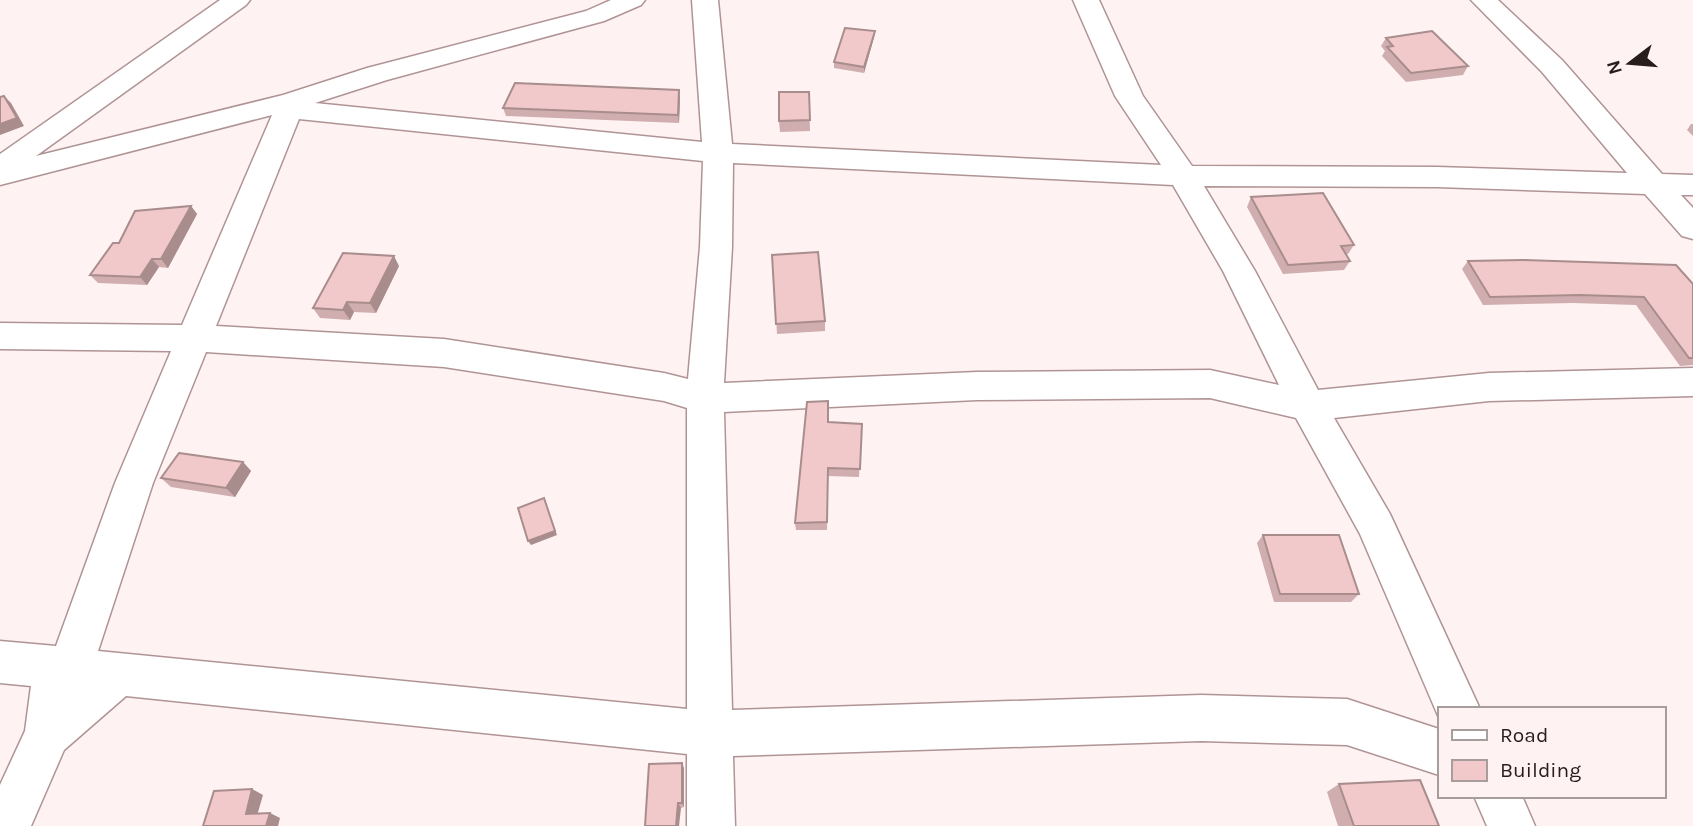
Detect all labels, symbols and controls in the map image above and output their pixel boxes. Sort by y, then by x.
north arrow [1595,28,1665,98]
text: N [1602,58,1627,77]
legend [1438,707,1665,798]
text: Road [1500,723,1548,747]
text: Building [1500,758,1581,782]

